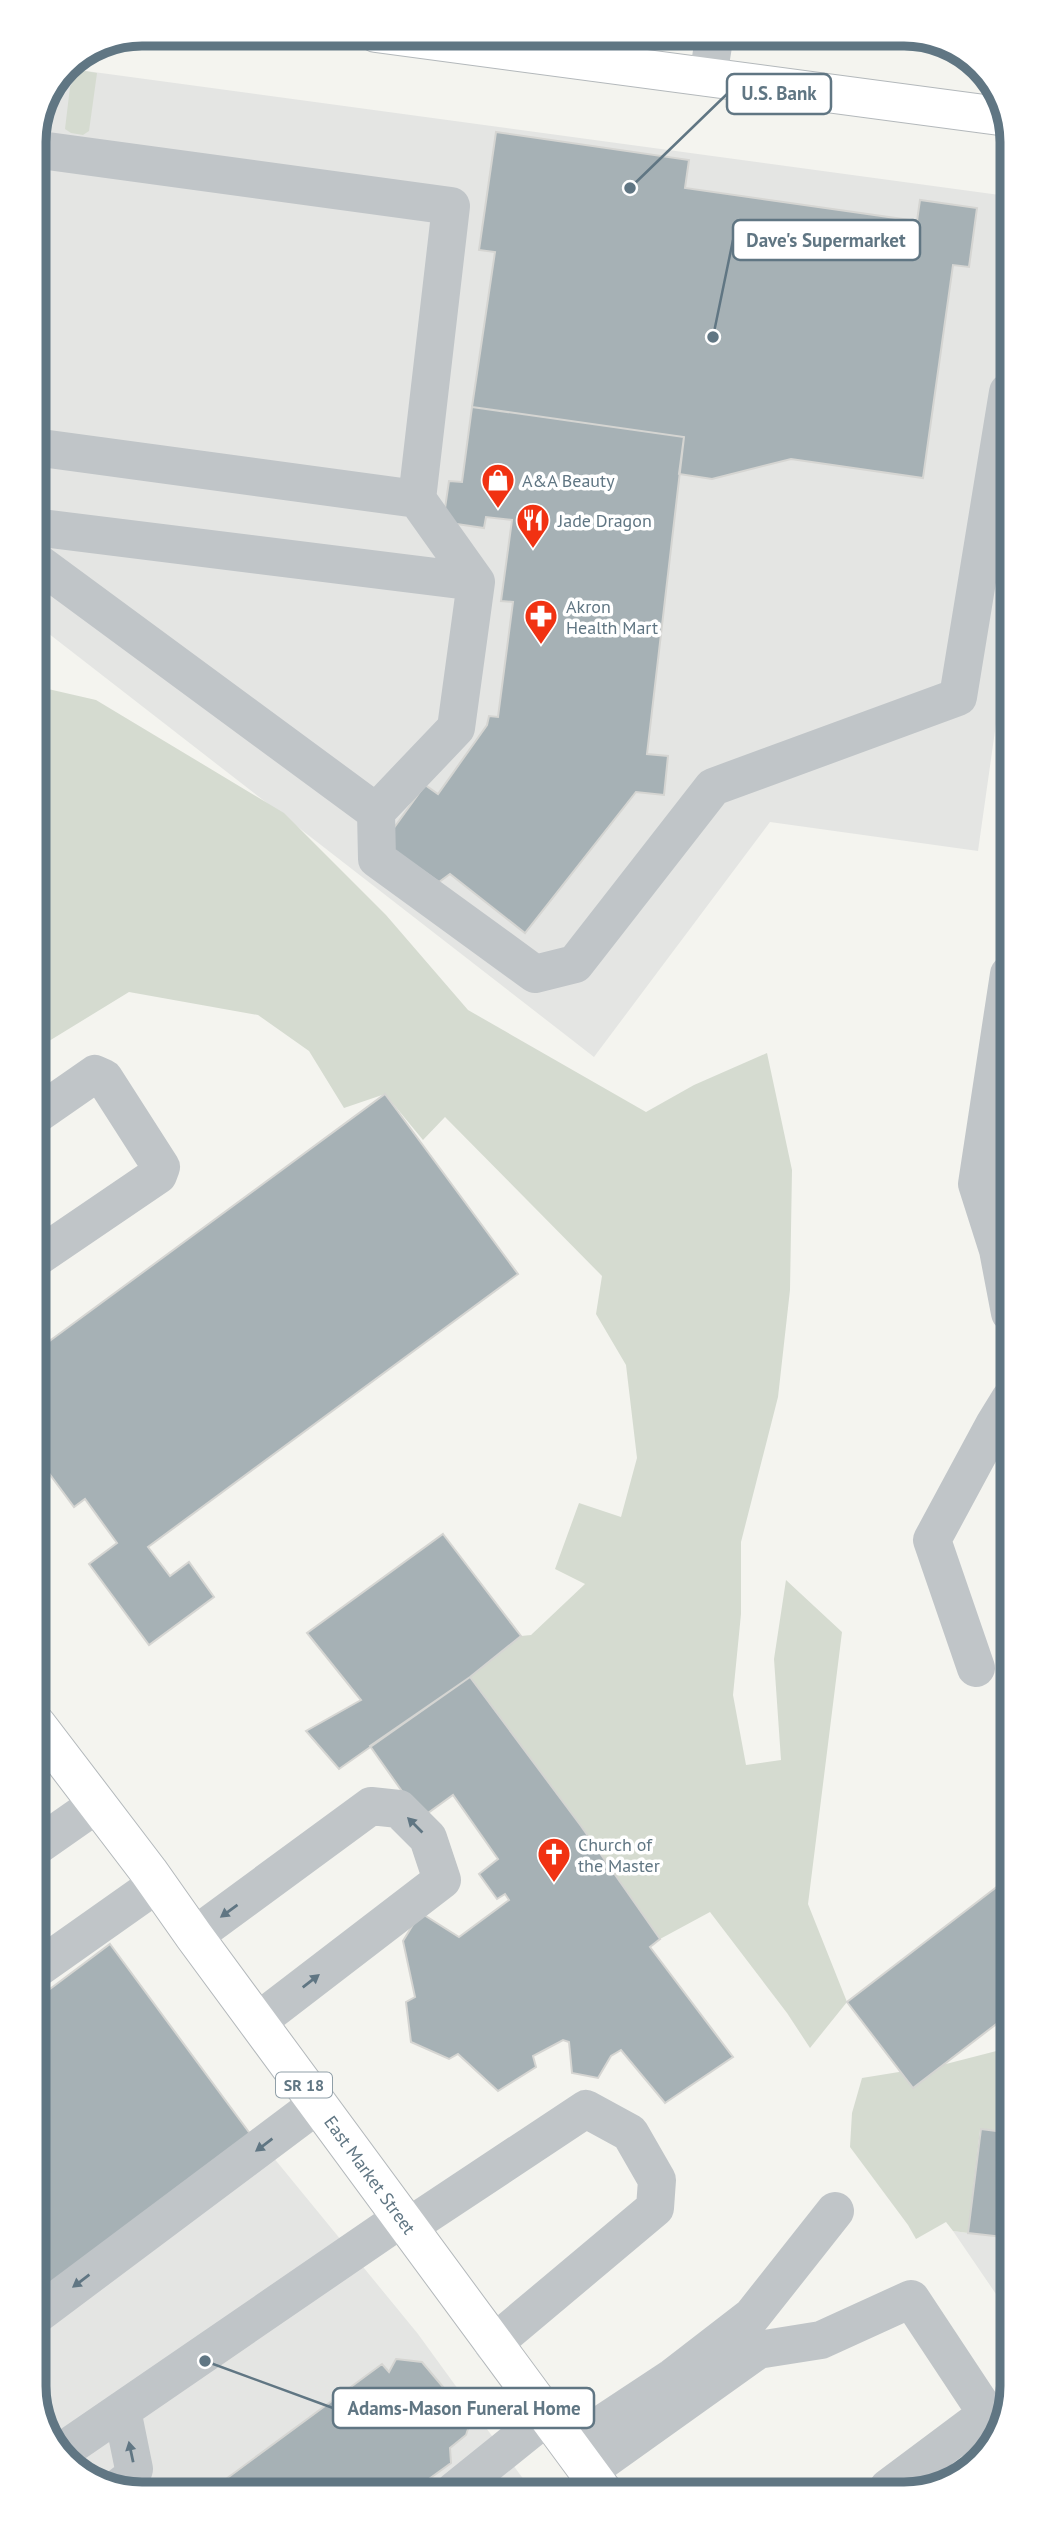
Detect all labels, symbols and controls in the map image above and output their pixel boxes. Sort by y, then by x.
callout: U.S. Bank [727,74,831,114]
text: U.S. Bank [741,81,817,105]
callout: Dave's Supermarket [733,220,920,260]
text: Dave's Supermarket [746,228,906,252]
shop icon: A&A Beauty [479,461,517,510]
place label: A&A Beauty [522,469,615,492]
restaurant icon: Jade Dragon [514,501,552,550]
place label: Jade Dragon [557,509,652,532]
place label: Akron Health Mart [566,595,658,639]
pharmacy icon: Akron Health Mart [522,597,560,646]
one-way arrow [407,1817,423,1833]
place label: Church of the Master [578,1833,660,1877]
church icon: Church of the Master [535,1835,573,1884]
one-way arrow [220,1904,238,1918]
one-way arrow [302,1974,320,1988]
road number: SR 18 [276,2072,332,2098]
street label: East Market Street [319,2111,421,2239]
one-way arrow [254,2138,273,2152]
one-way arrow [73,2274,91,2289]
callout: Adams-Mason Funeral Home [333,2388,594,2428]
text: Adams-Mason Funeral Home [347,2396,581,2420]
one-way arrow [125,2441,136,2463]

